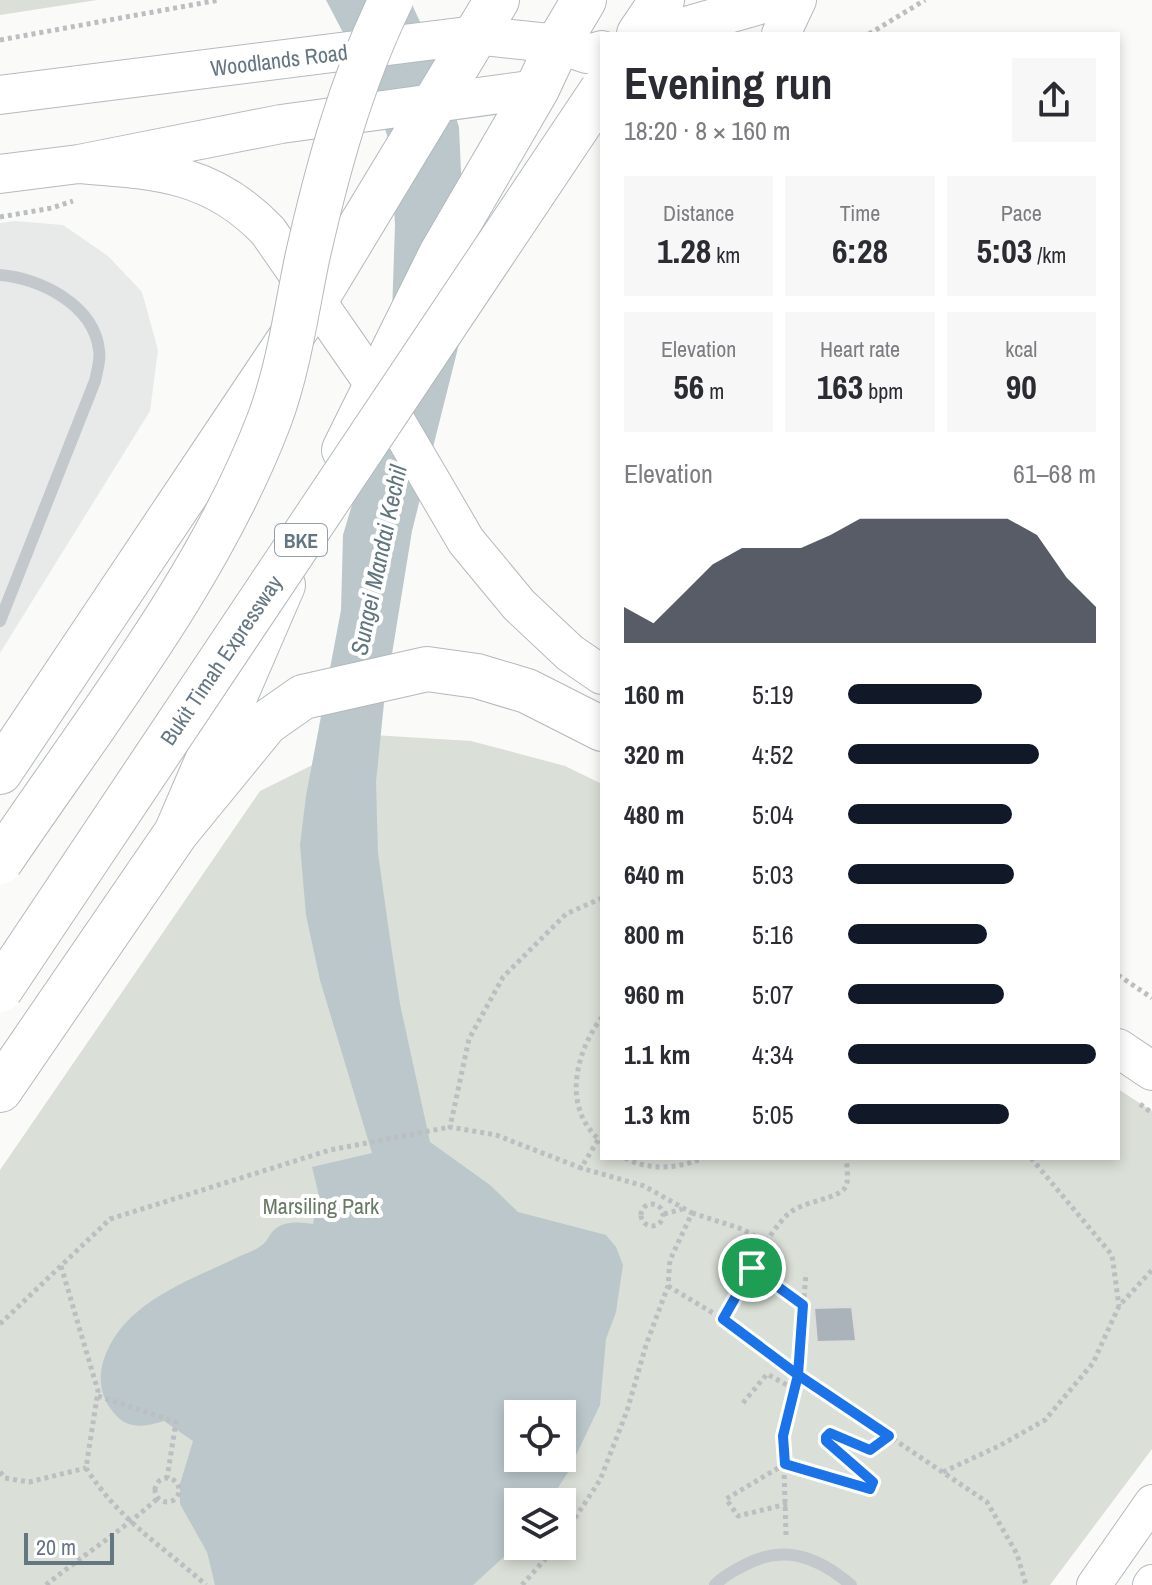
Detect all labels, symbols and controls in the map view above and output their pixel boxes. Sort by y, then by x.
street label: Woodlands Road [209,37,349,83]
text: Evening run [624,53,833,113]
button: share [1012,58,1096,142]
text: 18:20 · 8 × 160 m [624,113,791,148]
text: Distance [663,198,734,228]
text: Time [840,198,880,228]
text: Pace [1001,198,1042,228]
text: 1.28 [657,228,711,274]
text: 6:28 [832,228,888,274]
text: 5:03 [976,228,1032,274]
text: km [711,240,740,270]
text: /km [1032,240,1066,270]
text: Elevation [661,334,736,364]
text: Heart rate [820,334,900,364]
text: kcal [1005,334,1037,364]
text: 56 [673,364,704,410]
text: 163 [817,364,863,410]
text: 90 [1006,364,1037,410]
text: m [704,376,724,406]
text: bpm [863,376,903,406]
text: Elevation [624,456,713,491]
text: 61–68 m [1013,456,1096,491]
water label: Sungei Mandai Kechil [342,461,414,658]
road number: BKE [275,524,327,556]
street label: Bukit Timah Expressway [153,569,289,751]
text: 160 m [624,677,684,712]
text: 5:19 [752,677,794,712]
text: 320 m [624,737,684,772]
text: 4:52 [752,737,794,772]
text: 480 m [624,797,684,832]
text: 5:04 [752,797,794,832]
text: 640 m [624,857,684,892]
text: 5:03 [752,857,794,892]
text: 800 m [624,917,684,952]
text: 5:16 [752,917,794,952]
text: 960 m [624,977,684,1012]
text: 5:07 [752,977,794,1012]
text: 1.1 km [624,1037,690,1072]
text: 4:34 [752,1037,794,1072]
text: 1.3 km [624,1097,690,1132]
text: 5:05 [752,1097,794,1132]
park label: Marsiling Park [263,1191,380,1221]
pin [718,1234,786,1302]
icon: arrive [730,1246,774,1290]
map controls [504,1400,576,1560]
button: locate [504,1400,576,1472]
button: layers [504,1488,576,1560]
scale bar [24,1529,114,1565]
text: 20 m [36,1532,76,1562]

